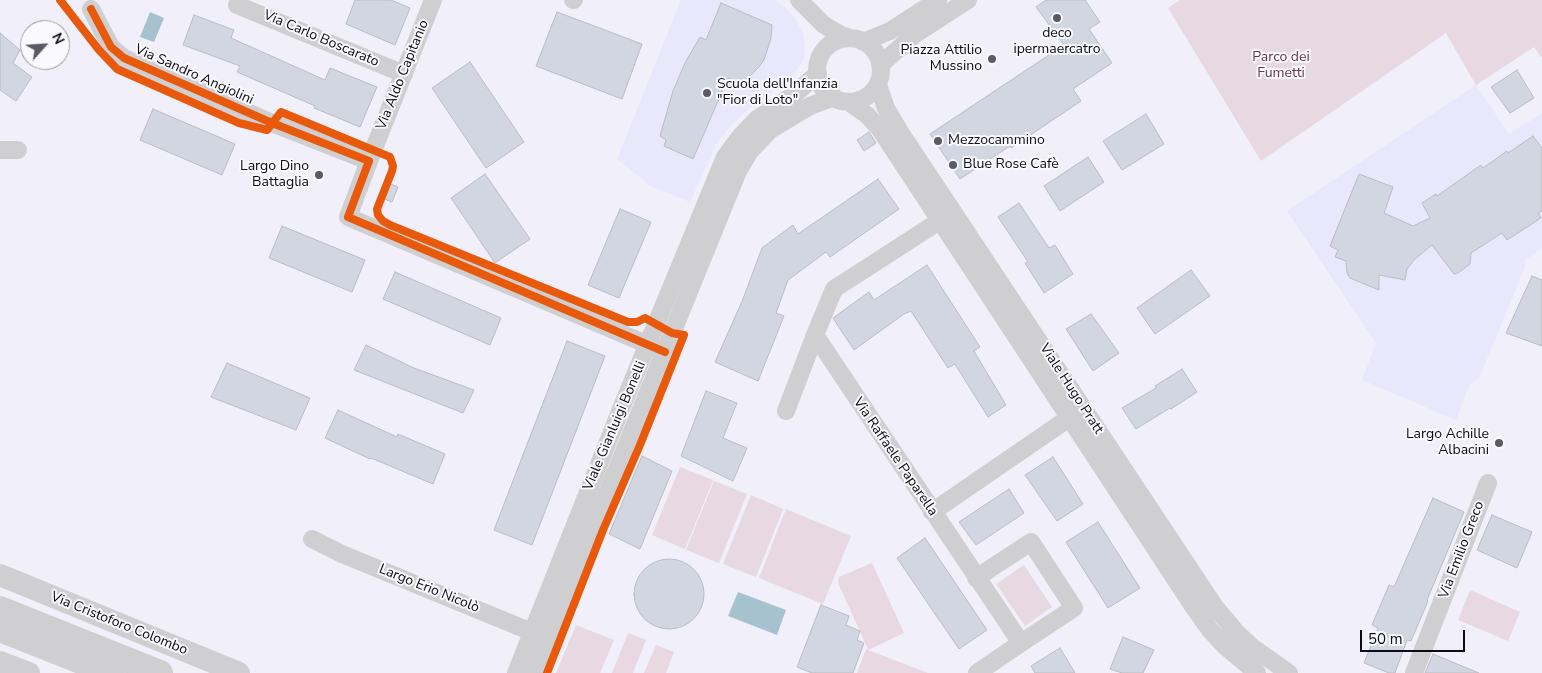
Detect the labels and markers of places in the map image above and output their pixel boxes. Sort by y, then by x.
marker: deco ipermaercatro [1051,12,1063,24]
place label: deco ipermaercatro [1013,26,1101,58]
place label: Piazza Attilio Mussino [900,43,982,75]
marker: Piazza Attilio Mussino [986,53,998,65]
place label: Scuola dell'Infanzia "Fior di Loto" [717,77,838,110]
marker: Scuola dell'Infanzia "Fior di Loto" [701,87,713,99]
place label: Mezzocammino [948,133,1045,149]
marker: Mezzocammino [932,135,944,147]
place label: Blue Rose Cafè [963,157,1059,173]
place label: Largo Dino Battaglia [240,159,309,192]
marker: Blue Rose Cafè [947,159,959,171]
marker: Largo Dino Battaglia [313,169,325,181]
place label: Largo Achille Albacini [1406,427,1489,460]
marker: Largo Achille Albacini [1493,437,1505,449]

